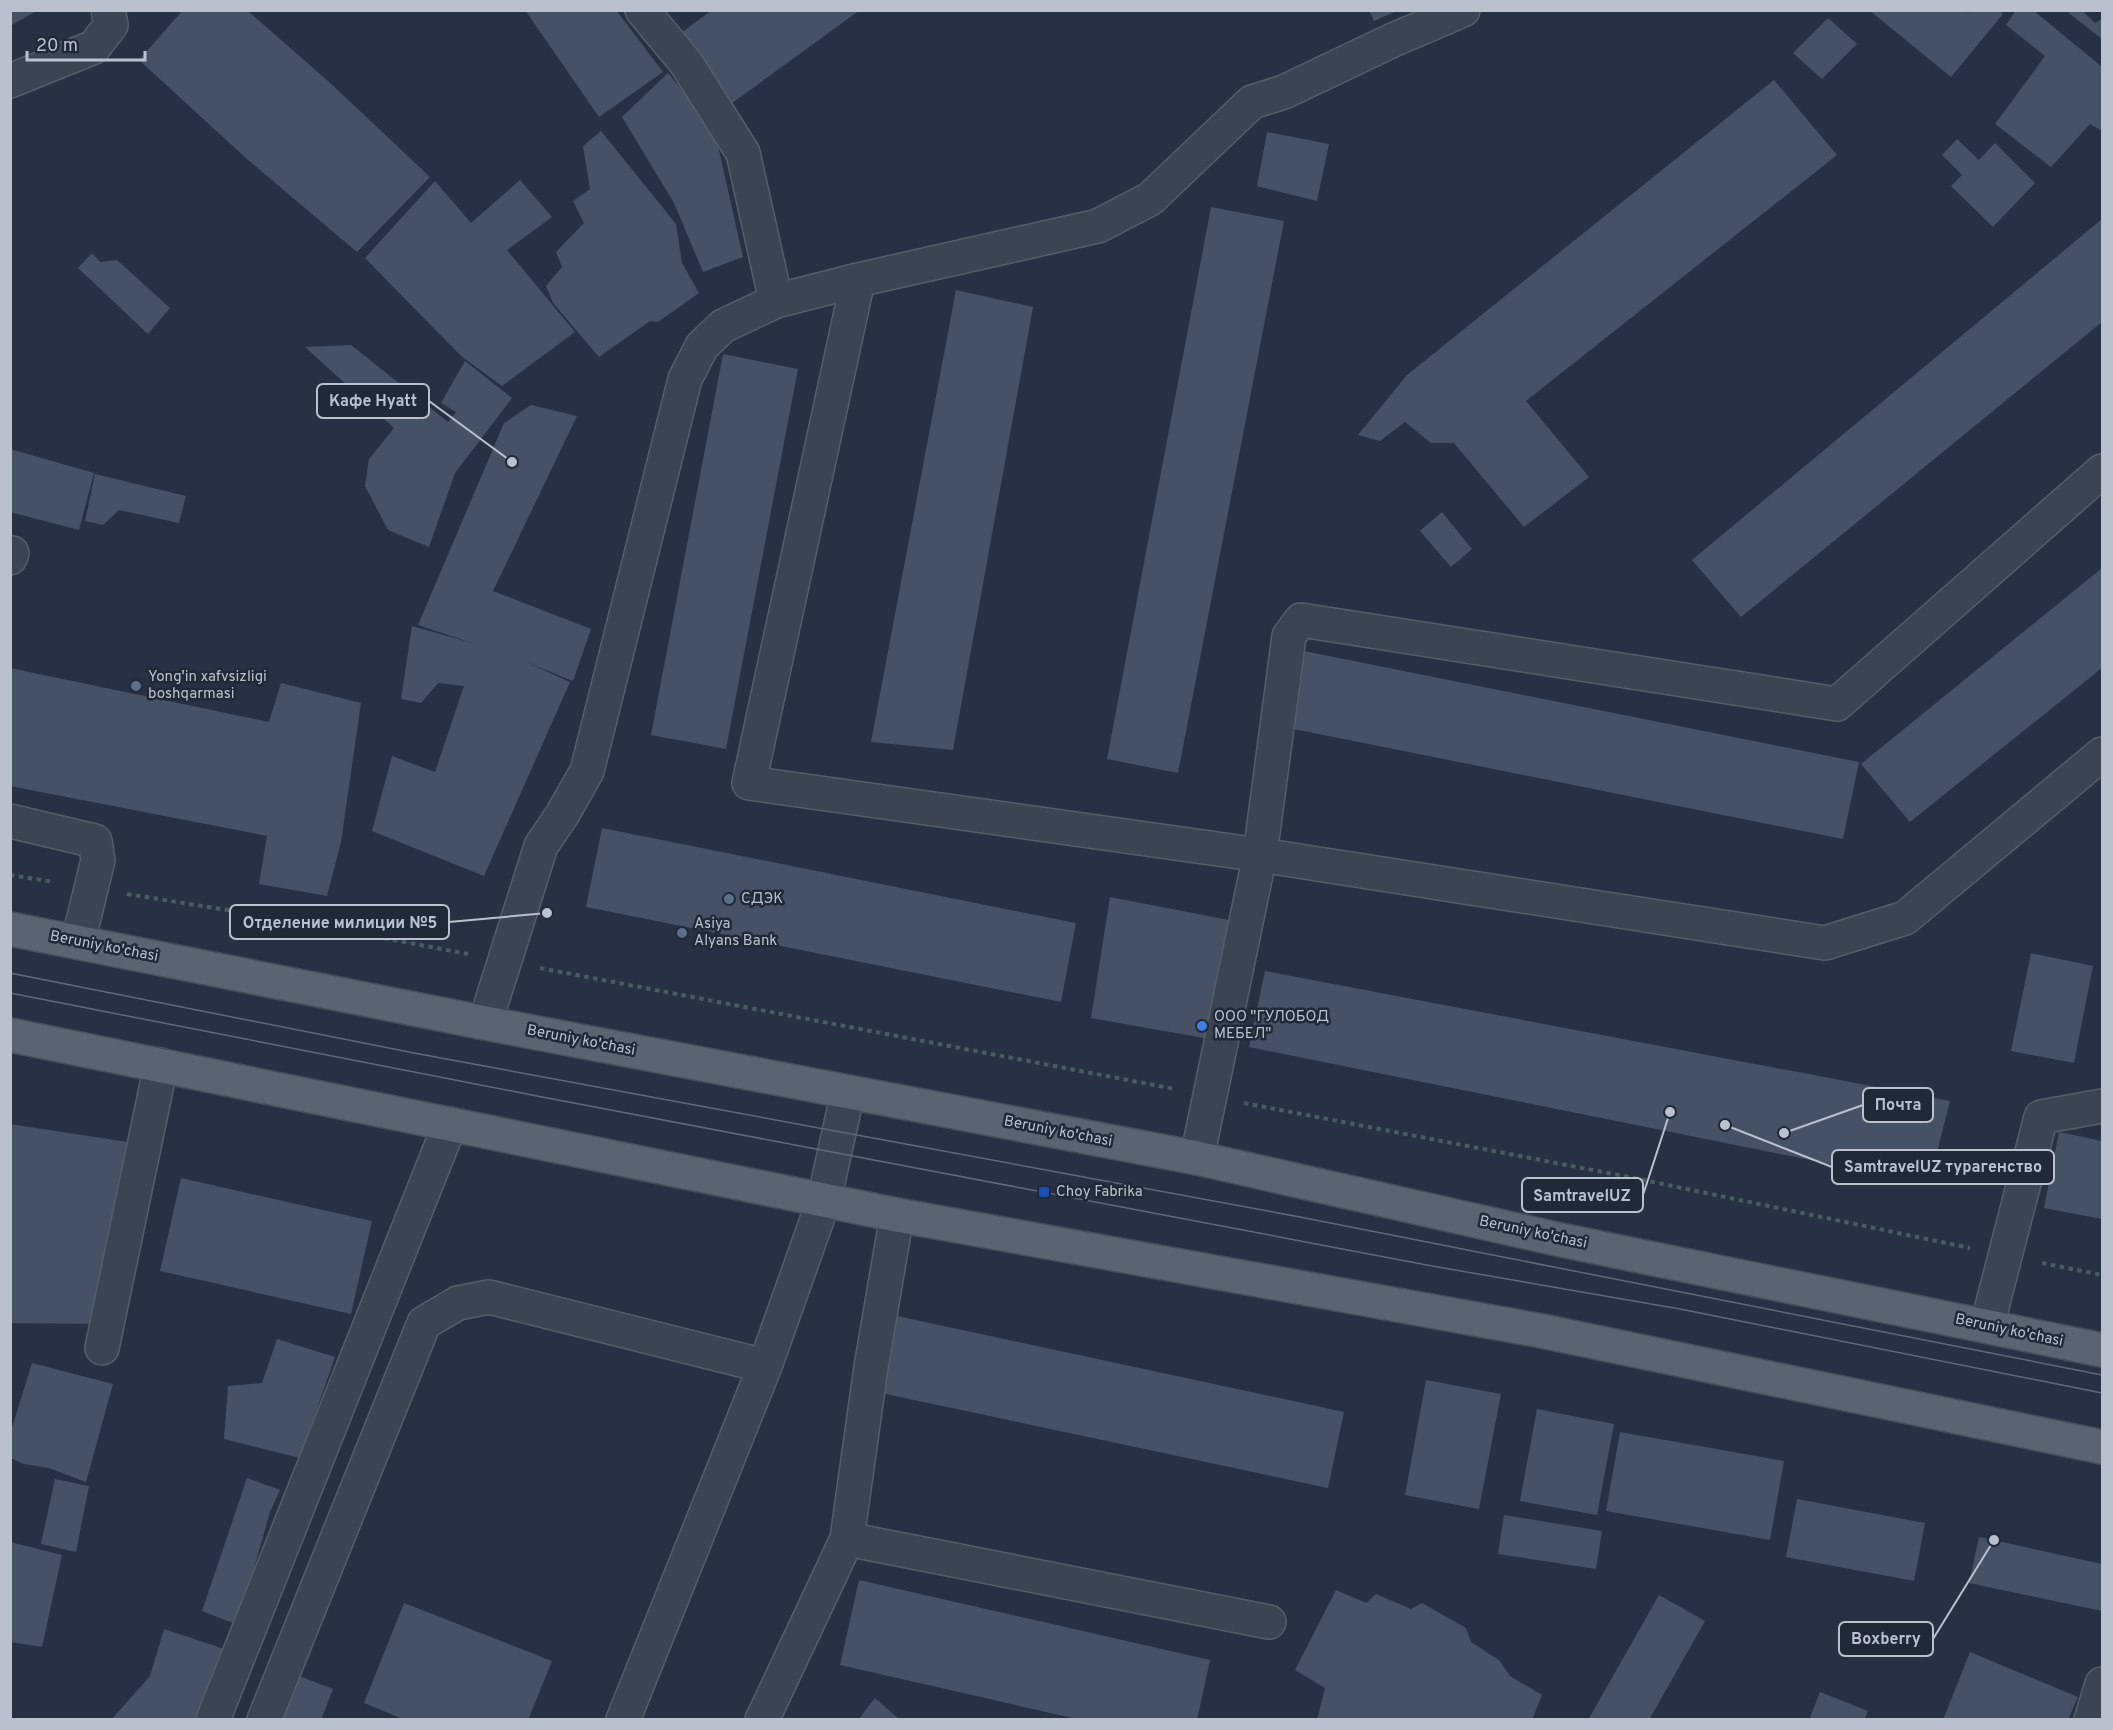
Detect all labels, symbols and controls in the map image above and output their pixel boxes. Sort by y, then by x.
scale bar [27,24,146,62]
text: 20 m [36,35,78,58]
callout: Кафе Hyatt [317,384,429,418]
text: Кафе Hyatt [329,392,417,412]
place label: Yong'in xafvsizligi boshqarmasi [148,668,267,704]
marker: Yong'in xafvsizligi boshqarmasi [129,679,143,693]
place label: СДЭК [741,890,783,909]
marker: СДЭК [722,892,736,906]
callout: Отделение милиции №5 [230,905,449,939]
text: Отделение милиции №5 [243,914,437,934]
place label: Asiya Alyans Bank [694,915,777,951]
marker: Asiya Alyans Bank [675,926,689,940]
street label: Beruniy ko'chasi [48,927,160,967]
place label: ООО "ГУЛОБОД МЕБЕЛ" [1214,1008,1329,1044]
marker: ООО "ГУЛОБОД МЕБЕЛ" [1195,1019,1209,1033]
street label: Beruniy ko'chasi [525,1021,637,1061]
callout: Почта [1863,1088,1933,1122]
text: Почта [1875,1096,1921,1116]
street label: Beruniy ko'chasi [1002,1112,1114,1152]
callout: SamtravelUZ турагенство [1832,1150,2054,1184]
text: SamtravelUZ турагенство [1844,1158,2042,1178]
callout: SamtravelUZ [1522,1178,1643,1212]
place label: Choy Fabrika [1056,1183,1143,1202]
marker: Choy Fabrika [1037,1185,1051,1199]
text: SamtravelUZ [1533,1187,1631,1207]
street label: Beruniy ko'chasi [1477,1212,1589,1254]
street label: Beruniy ko'chasi [1953,1310,2065,1352]
callout: Boxberry [1839,1622,1933,1656]
text: Boxberry [1851,1630,1921,1650]

